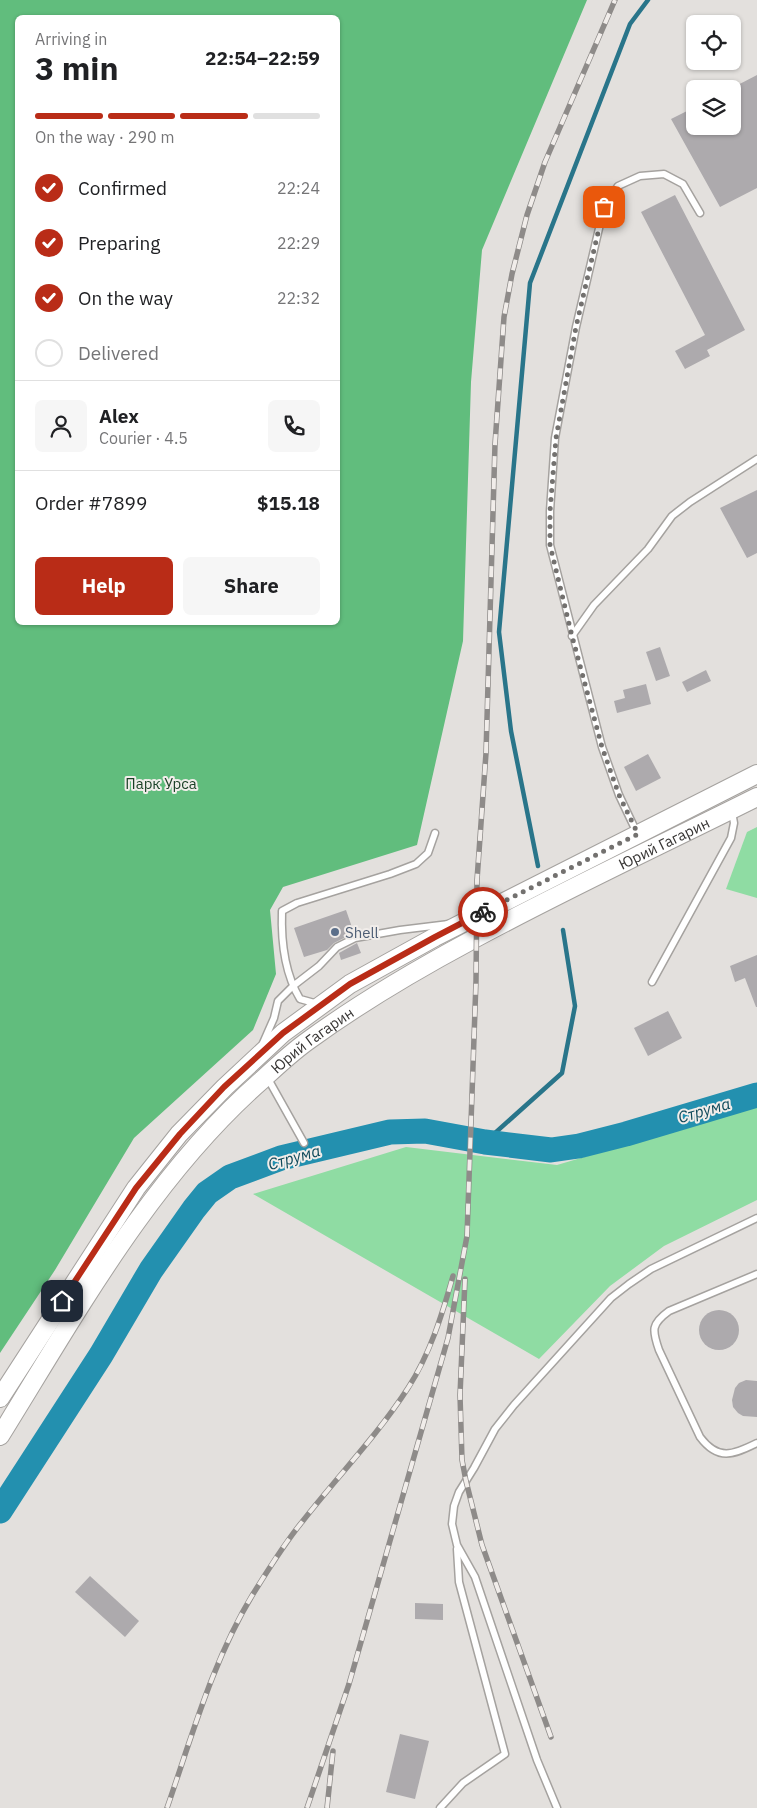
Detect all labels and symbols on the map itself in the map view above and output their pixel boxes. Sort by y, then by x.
pin [583,186,625,228]
park label: Парк Урса [125,774,197,793]
street label: Юрий Гагарин [615,813,713,873]
courier [458,887,508,937]
place label: Shell [345,923,379,942]
marker: Shell [329,926,341,938]
street label: Юрий Гагарин [266,1003,357,1077]
water label: Струма [675,1093,733,1127]
water label: Струма [265,1140,323,1174]
pin [41,1280,83,1322]

